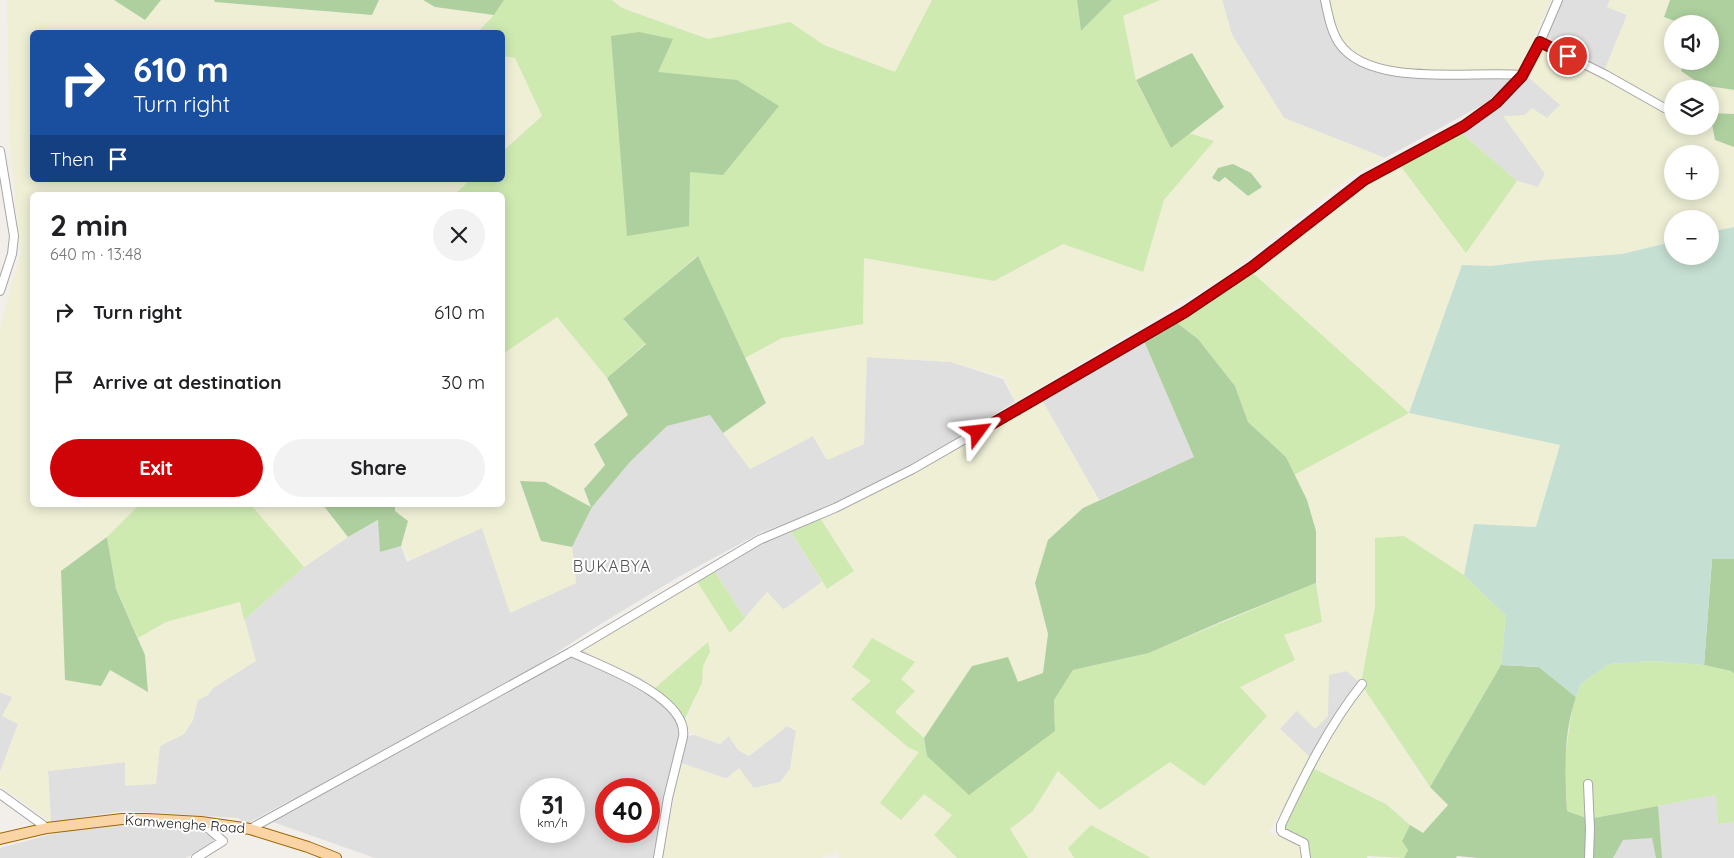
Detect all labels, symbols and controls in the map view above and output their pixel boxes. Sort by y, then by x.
map controls [1664,15,1719,265]
button: sound [1664,15,1719,70]
pin [1547,35,1589,77]
icon: arrive [1554,42,1582,70]
text: 610 m [133,47,229,91]
icon: right [50,50,115,115]
button: layers [1664,80,1719,135]
text: Turn right [133,90,230,118]
icon: arrive [104,145,132,173]
button: + [1664,145,1719,200]
text: Then [50,147,94,171]
text: 2 min [50,206,128,244]
button: close [433,209,485,261]
button: − [1664,210,1719,265]
text: 640 m · 13:48 [50,244,142,264]
icon: right [50,298,78,326]
text: Turn right [93,300,182,324]
text: 610 m [434,300,485,324]
icon: arrive [50,368,78,396]
text: Arrive at destination [93,370,282,394]
text: 30 m [441,370,485,394]
position arrow [951,405,1003,457]
button: Exit [50,439,263,497]
button: Share [273,439,485,497]
district label: BUKABYA [573,556,651,576]
speed limit sign: 40 [595,778,660,843]
text: 31 [541,789,564,820]
street label: Kamwenghe Road [124,811,246,837]
text: km/h [537,815,568,830]

